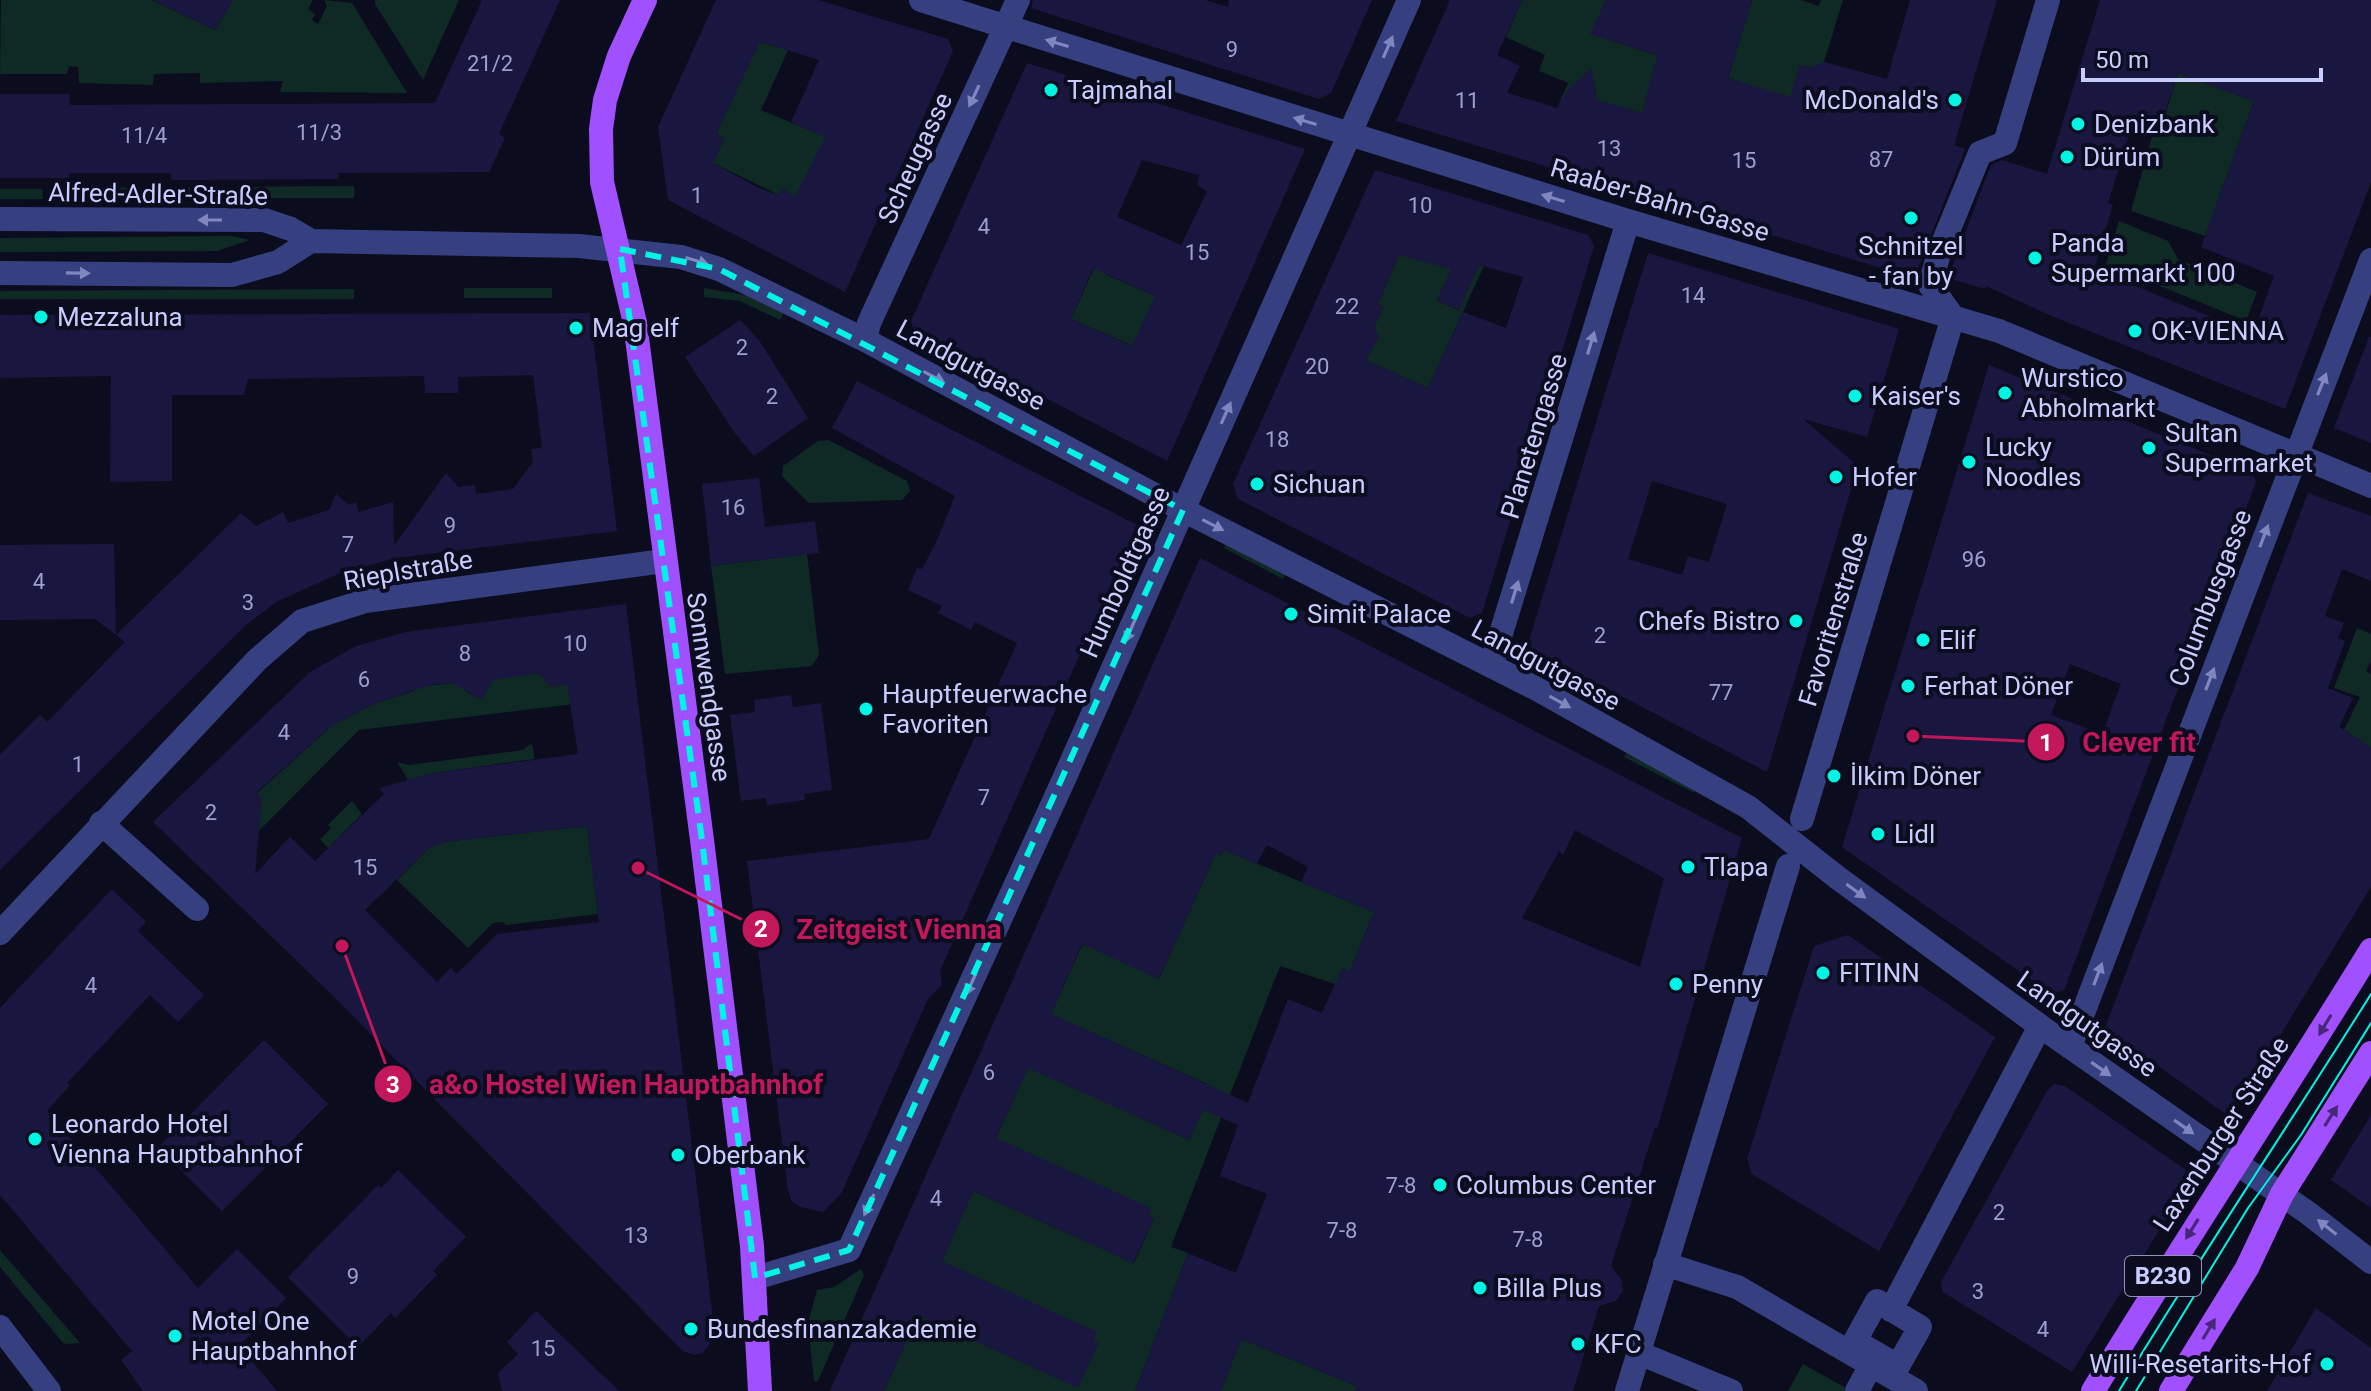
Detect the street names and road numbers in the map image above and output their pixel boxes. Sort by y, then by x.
street label: Scheugasse [872,88,958,228]
street label: Raaber-Bahn-Gasse [1547,152,1773,248]
street label: Alfred-Adler-Straße [48,177,268,211]
street label: Landgutgasse [892,313,1050,417]
street label: Planetengasse [1495,350,1573,522]
street label: Humboldtgasse [1074,482,1176,662]
street label: Columbusgasse [2163,505,2257,691]
street label: Favoritenstraße [1792,528,1874,710]
street label: Rieplstraße [341,544,475,596]
street label: Sonnwendgasse [681,590,737,784]
street label: Landgutgasse [1467,613,1625,717]
street label: Landgutgasse [2011,965,2163,1083]
street label: Laxenburger Straße [2147,1031,2295,1237]
road number: B230 [2125,1256,2201,1296]

